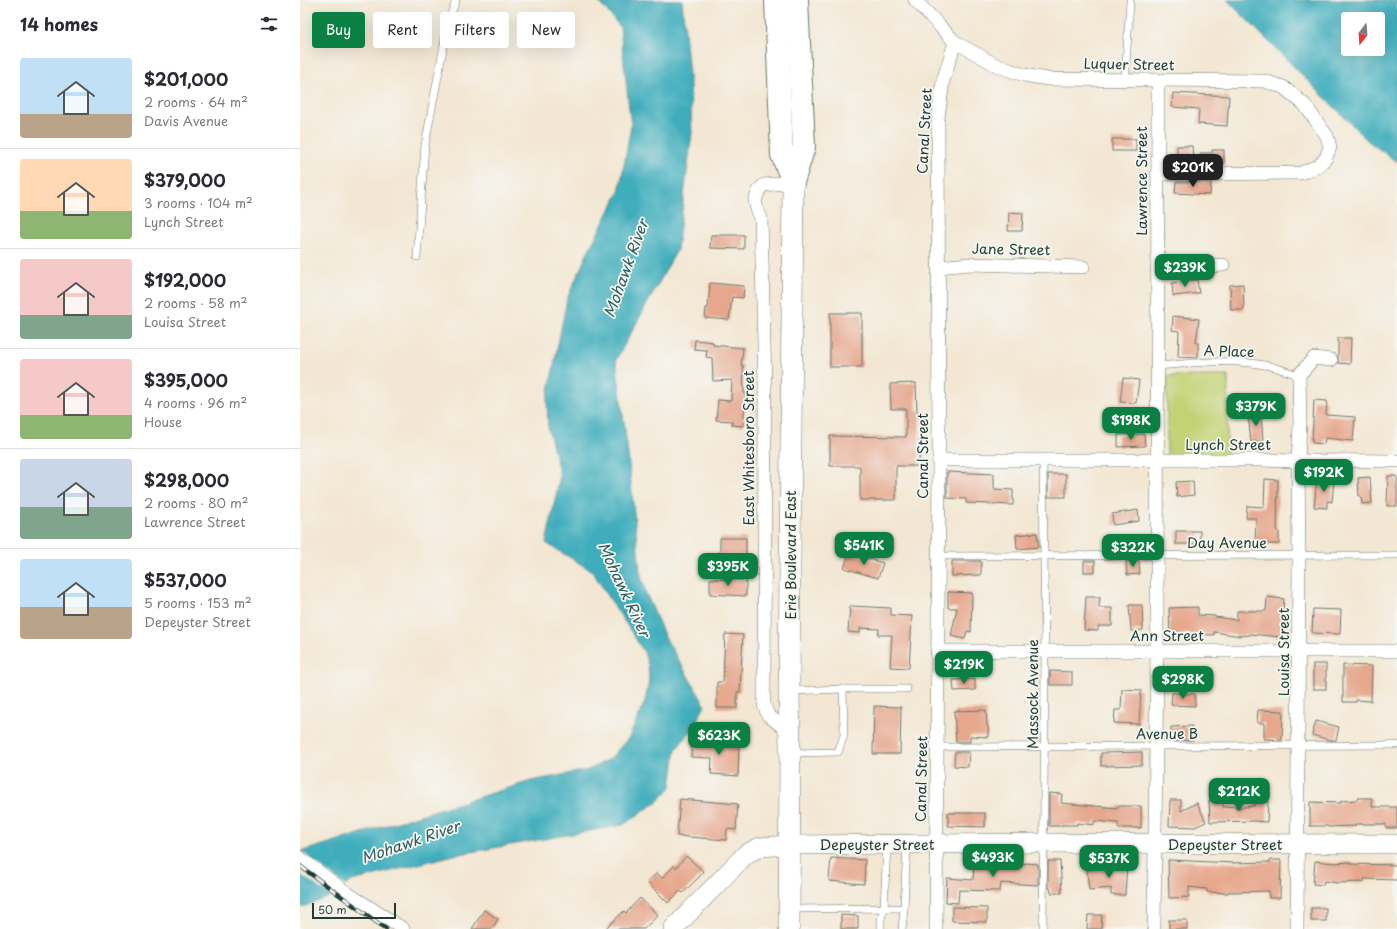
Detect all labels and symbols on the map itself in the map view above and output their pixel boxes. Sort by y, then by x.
north arrow [1341,12,1385,56]
street label: Luquer Street [1083,53,1175,75]
street label: Canal Street [911,87,937,175]
street label: Lawrence Street [1131,126,1152,236]
pin: $201K [1165,154,1221,188]
water label: Mohawk River [597,214,654,320]
street label: Jane Street [972,238,1051,260]
pin: $239K [1157,254,1213,288]
street label: A Place [1203,340,1255,362]
street label: East Whitesboro Street [738,370,759,526]
pin: $379K [1228,393,1284,427]
pin: $198K [1103,407,1159,441]
street label: Canal Street [912,413,933,499]
street label: Lynch Street [1185,434,1271,455]
pin: $192K [1296,459,1352,493]
street label: Erie Boulevard East [780,490,801,620]
pin: $541K [836,532,892,566]
street label: Day Avenue [1187,532,1267,553]
pin: $322K [1105,534,1161,568]
water label: Mohawk River [593,538,658,642]
pin: $395K [700,553,756,587]
street label: Louisa Street [1273,608,1294,696]
street label: Ann Street [1130,625,1204,646]
street label: Massock Avenue [1022,639,1043,749]
pin: $219K [936,651,992,685]
pin: $298K [1155,666,1211,700]
pin: $623K [691,722,747,756]
street label: Avenue B [1136,723,1198,744]
street label: Canal Street [910,735,932,822]
pin: $212K [1211,778,1267,812]
water label: Mohawk River [358,813,464,869]
street label: Depeyster Street [820,834,935,855]
street label: Depeyster Street [1168,834,1283,855]
pin: $493K [965,844,1021,878]
pin: $537K [1081,845,1137,879]
scale bar [312,901,396,920]

